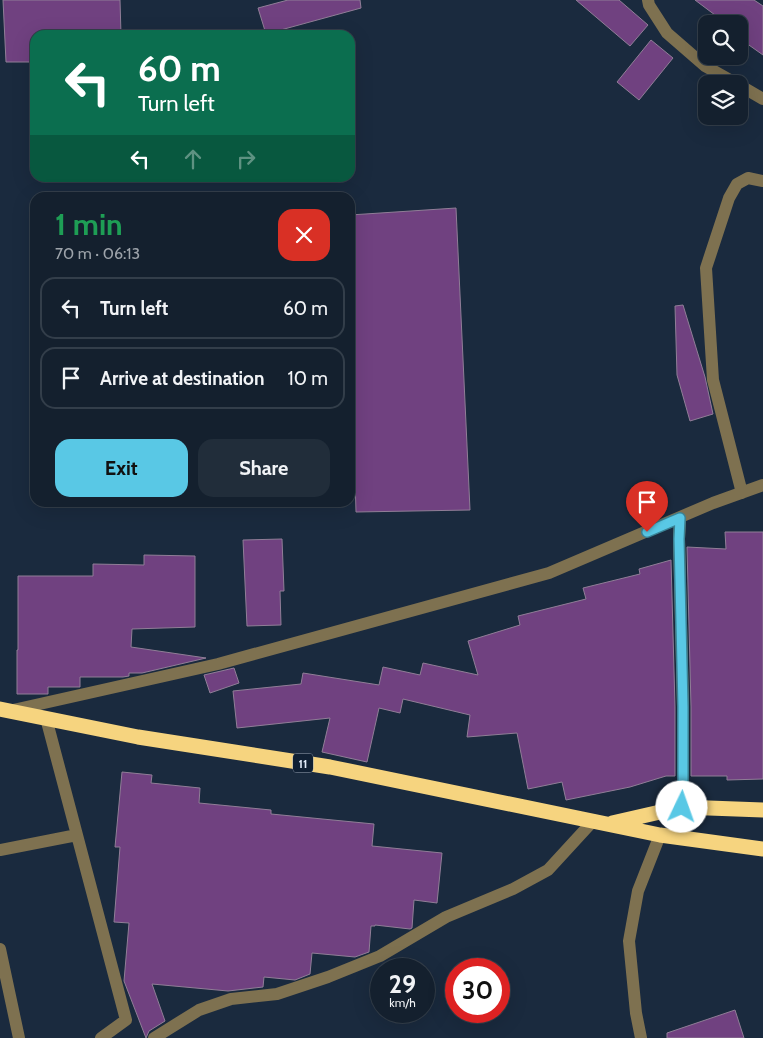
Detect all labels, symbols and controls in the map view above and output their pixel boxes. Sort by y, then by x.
map controls [698,15,748,125]
button: search [698,15,748,65]
text: 60 m [138,47,221,90]
icon: left [55,50,120,115]
button: layers [698,75,748,125]
text: Turn left [138,90,215,117]
icon: left [126,145,154,173]
icon: ahead [179,145,207,173]
icon: right [232,145,260,173]
text: 1 min [55,206,123,243]
button: close [278,209,330,261]
text: 70 m · 06:13 [55,244,140,263]
icon: left [57,294,85,322]
text: Turn left [100,297,168,320]
text: 60 m [283,297,328,320]
icon: arrive [57,364,85,392]
text: Arrive at destination [100,367,264,390]
text: 10 m [288,367,328,390]
button: Exit [55,439,188,497]
button: Share [198,439,330,497]
pin [626,481,668,532]
icon: arrive [633,488,661,516]
road number: 11 [293,754,313,772]
position arrow [655,780,707,832]
speed limit sign: 30 [445,958,510,1023]
text: 29 [389,969,416,999]
text: km/h [389,995,416,1010]

